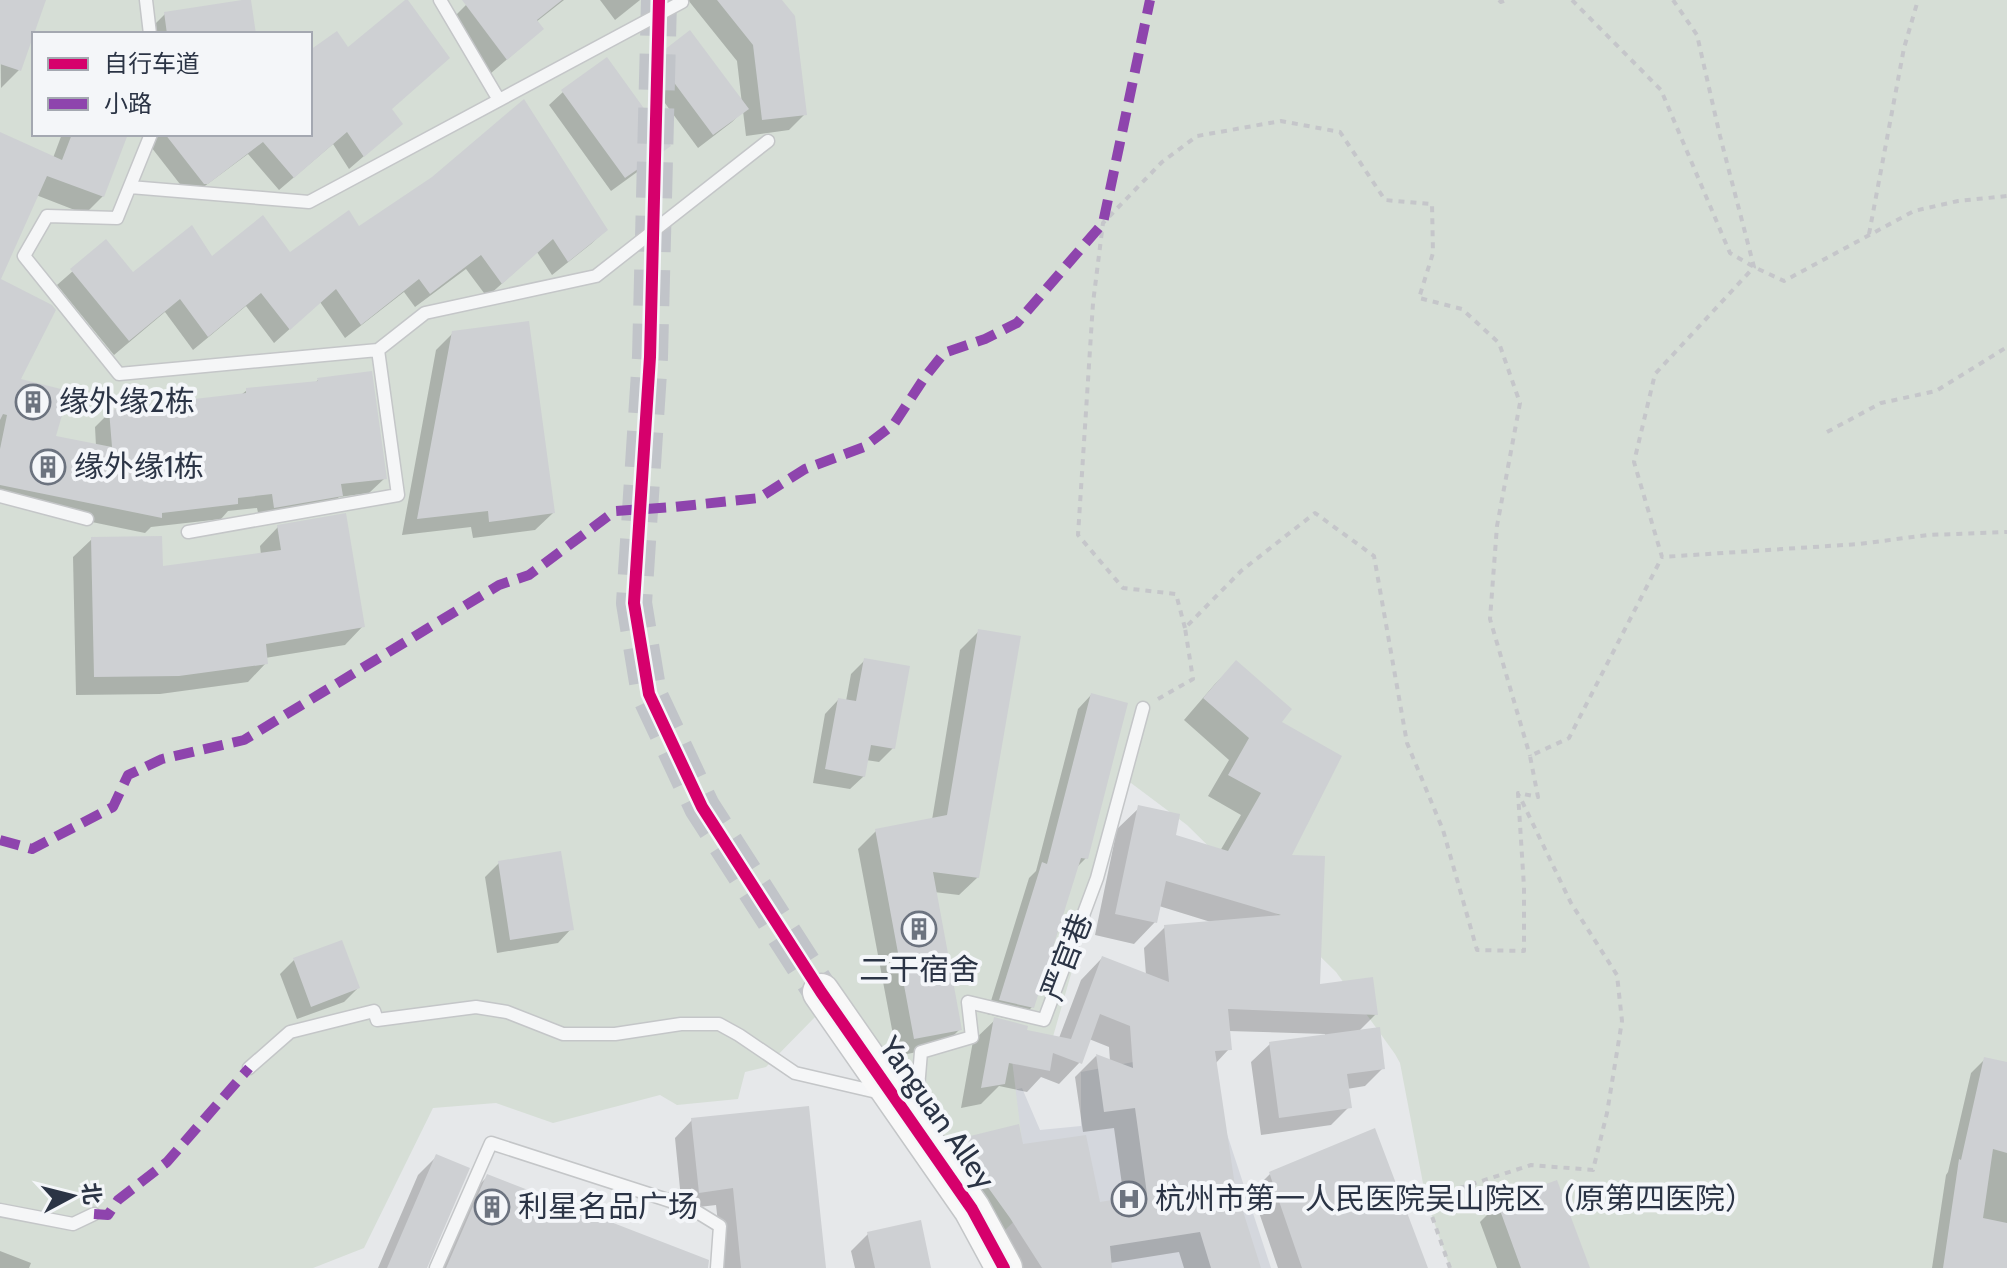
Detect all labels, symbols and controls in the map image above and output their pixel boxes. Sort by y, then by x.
legend [32,32,312,136]
text: 自行车道 [104,49,200,78]
text: 小路 [104,89,152,118]
building icon: 缘外缘2栋 [14,383,52,421]
place label: 缘外缘2栋 [59,383,195,420]
building icon: 缘外缘1栋 [29,448,67,486]
place label: 缘外缘1栋 [74,448,204,485]
street label: 严官巷 [1033,908,1100,1005]
building icon: 二干宿舍 [900,910,938,948]
place label: 二干宿舍 [859,951,979,988]
street label: Yanguan Alley [871,1029,1003,1196]
north arrow [32,1156,112,1236]
hospital icon: 杭州市第一人民医院吴山院区（原第四医院） [1110,1180,1148,1218]
place label: 杭州市第一人民医院吴山院区（原第四医院） [1155,1180,1755,1217]
text: 北 [77,1181,106,1206]
building icon: 利星名品广场 [473,1188,511,1226]
place label: 利星名品广场 [518,1188,698,1225]

